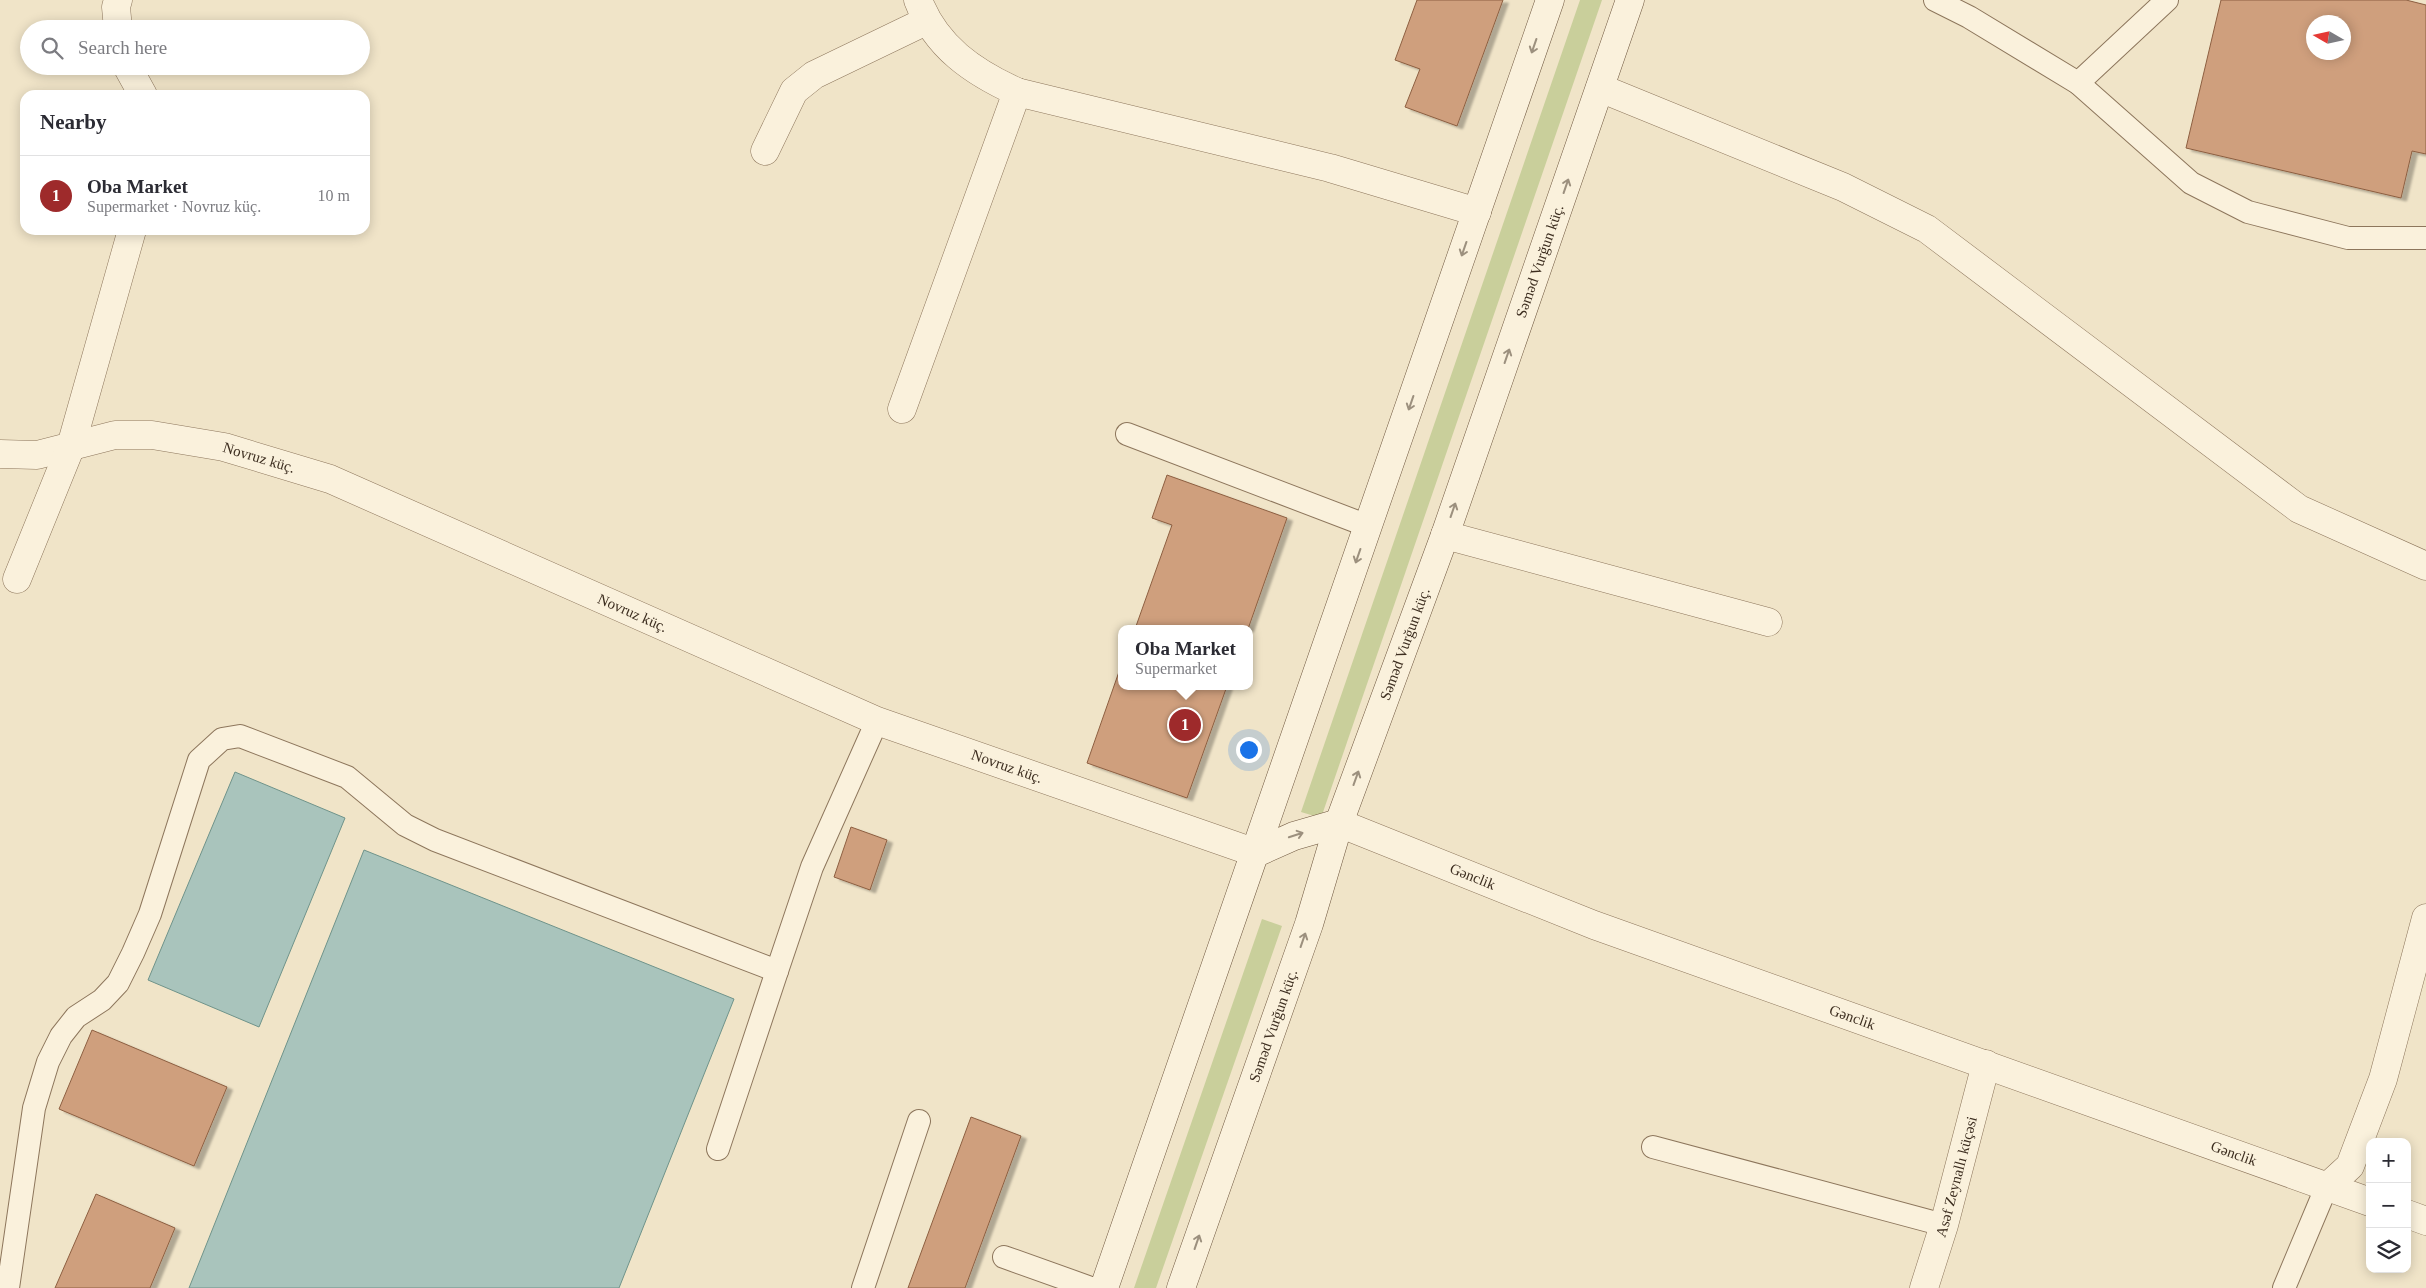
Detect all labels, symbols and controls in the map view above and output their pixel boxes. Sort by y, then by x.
north arrow [2306,15,2351,60]
search box [20,20,370,75]
icon: search [38,34,66,62]
text: Search here [78,37,167,58]
one-way arrow [1529,38,1538,53]
text: Nearby [40,110,107,134]
text: Oba Market [87,176,188,197]
one-way arrow [1561,179,1571,195]
text: 1 [52,187,60,204]
text: 10 m [318,187,350,204]
text: Supermarket · Novruz küç. [87,198,261,215]
street label: Səməd Vurğun küç. [1513,202,1567,320]
one-way arrow [1459,241,1468,257]
one-way arrow [1502,349,1512,365]
one-way arrow [1405,395,1415,411]
street label: Novruz küç. [221,439,297,476]
one-way arrow [1449,503,1458,518]
one-way arrow [1352,548,1362,564]
street label: Səməd Vurğun küç. [1377,586,1433,702]
street label: Novruz küç. [595,590,670,635]
popup [1118,625,1253,690]
text: Oba Market [1135,638,1236,659]
text: Supermarket [1135,660,1217,677]
pin: 1 [1169,706,1201,744]
your location [1236,737,1262,763]
street label: Novruz küç. [969,747,1045,786]
one-way arrow [1352,770,1361,786]
one-way arrow [1288,830,1304,840]
street label: Gənclik [1448,860,1498,893]
one-way arrow [1299,932,1309,948]
street label: Səməd Vurğun küç. [1246,967,1300,1084]
street label: Gənclik [1827,1002,1878,1033]
street label: Asəf Zeynallı küçəsi [1933,1115,1980,1239]
street label: Gənclik [2209,1138,2259,1169]
map controls [2366,1138,2411,1273]
button: + [2366,1138,2411,1183]
button: − [2366,1183,2411,1228]
button: layers [2366,1228,2411,1273]
one-way arrow [1193,1235,1202,1250]

